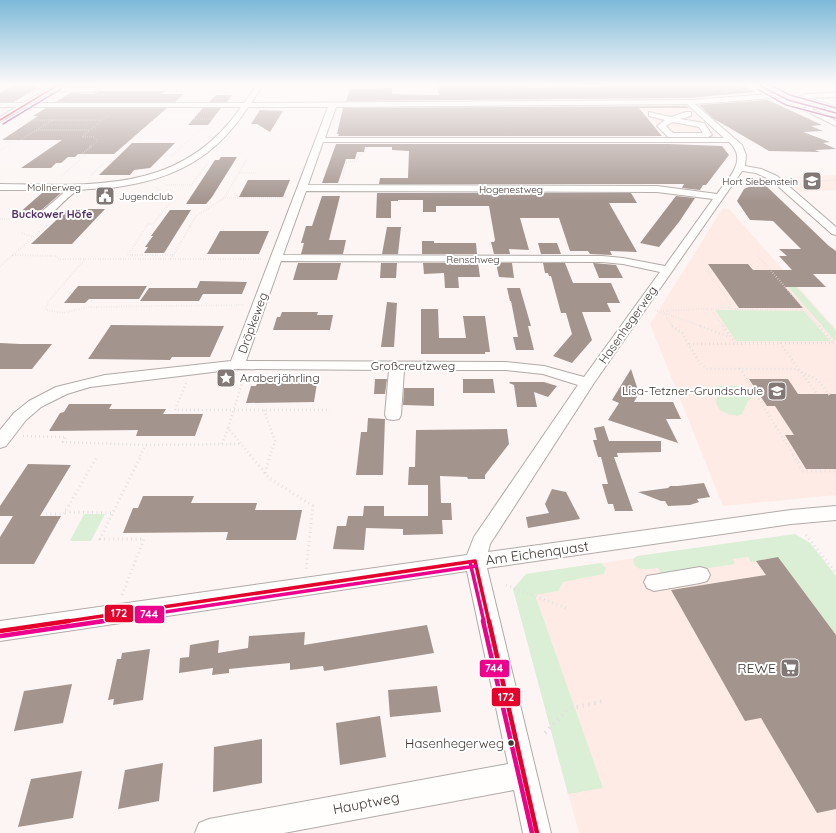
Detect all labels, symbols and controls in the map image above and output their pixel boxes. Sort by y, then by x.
school or university icon: Hort Siebenstein [801,170,823,192]
place label: Hort Siebenstein [722,175,798,188]
street label: Mollnerweg [27,181,81,194]
street label: Hogenestweg [479,183,543,196]
public building icon: Jugendclub [94,185,116,207]
place label: Jugendclub [119,190,173,203]
district label: Buckower Höfe [12,207,93,221]
street label: Renschweg [447,253,500,266]
street label: Hasenhegerweg [595,283,660,366]
street label: Dröpkeweg [235,290,271,355]
street label: Großcreutzweg [371,358,455,373]
place icon: Araberjährling [215,367,237,389]
place label: Araberjährling [240,370,320,385]
school or university icon: Lisa-Tetzner-Grundschule [766,380,788,402]
place label: Lisa-Tetzner-Grundschule [622,383,763,398]
street label: Am Eichenquast [484,537,590,569]
line badge: 172 [104,604,134,623]
line badge: 744 [134,605,165,624]
text: 172 [111,606,127,620]
text: 744 [140,607,159,621]
supermarket icon: REWE [779,657,801,679]
line badge: 744 [479,659,510,678]
place label: REWE [737,659,776,677]
text: 744 [485,661,504,675]
line badge: 172 [491,687,521,707]
text: 172 [498,690,514,704]
place label: Hasenhegerweg [405,735,504,751]
marker: Hasenhegerweg [506,738,516,748]
street label: Hauptweg [331,788,401,818]

